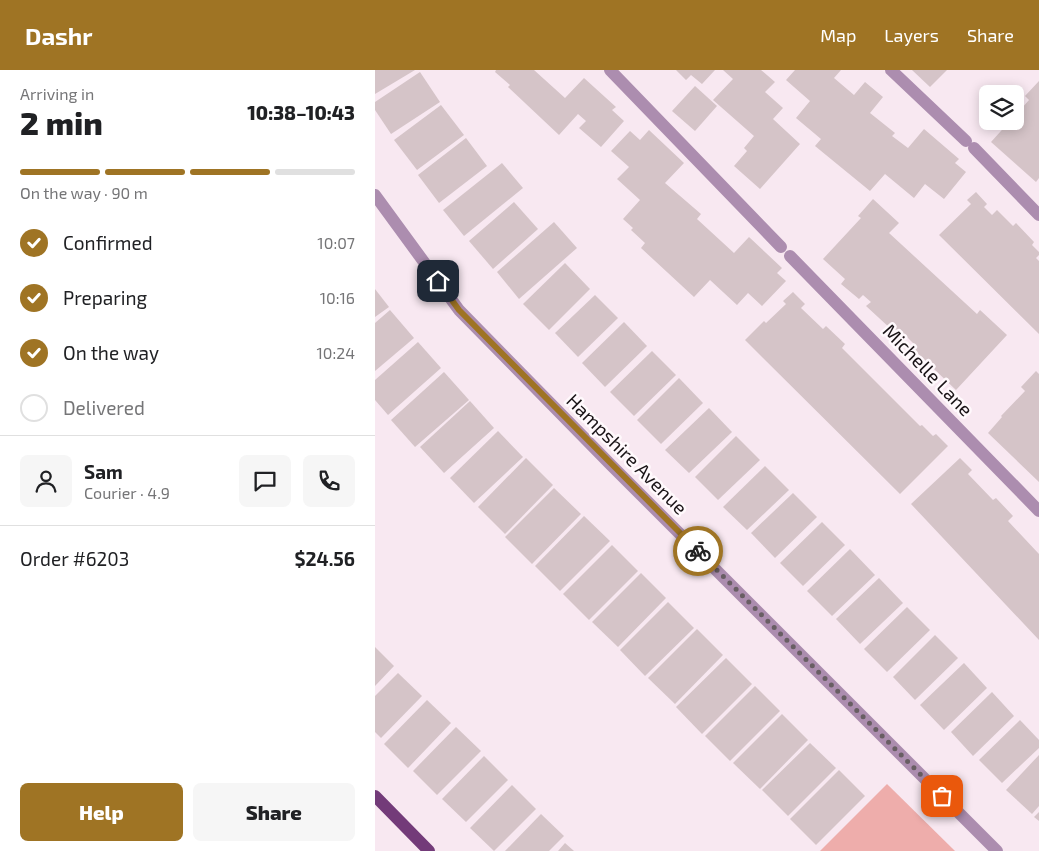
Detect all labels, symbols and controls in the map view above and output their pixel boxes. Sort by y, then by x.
text: Dashr [25,21,93,50]
text: Map [820,24,856,46]
text: Layers [884,24,939,46]
text: Share [967,24,1014,46]
text: Arriving in [20,84,94,103]
map controls [979,85,1024,130]
button: layers [979,85,1024,130]
text: 10:38–10:43 [247,101,355,124]
text: 2 min [20,103,103,141]
text: On the way · 90 m [20,183,148,202]
icon: check [20,229,48,257]
text: Confirmed [63,231,153,254]
text: 10:07 [317,233,355,252]
pin [417,260,459,302]
icon: home [424,267,452,295]
icon: check [20,284,48,312]
text: Preparing [63,286,147,309]
text: 10:16 [320,288,355,307]
street label: Michelle Lane [879,319,978,420]
icon: check [20,339,48,367]
text: On the way [63,341,159,364]
text: 10:24 [316,343,355,362]
street label: Hampshire Avenue [562,389,692,519]
text: Delivered [63,396,145,419]
button: person [20,455,72,507]
button: chat [239,455,291,507]
button: phone [303,455,355,507]
text: Sam [84,460,123,483]
text: Courier · 4.9 [84,483,170,502]
courier [673,526,723,576]
icon: bike [684,537,712,565]
text: Order #6203 [20,547,129,570]
text: $24.56 [295,547,355,570]
pin [921,775,963,817]
icon: bag [928,782,956,810]
button: Help [20,783,183,841]
button: Share [193,783,355,841]

